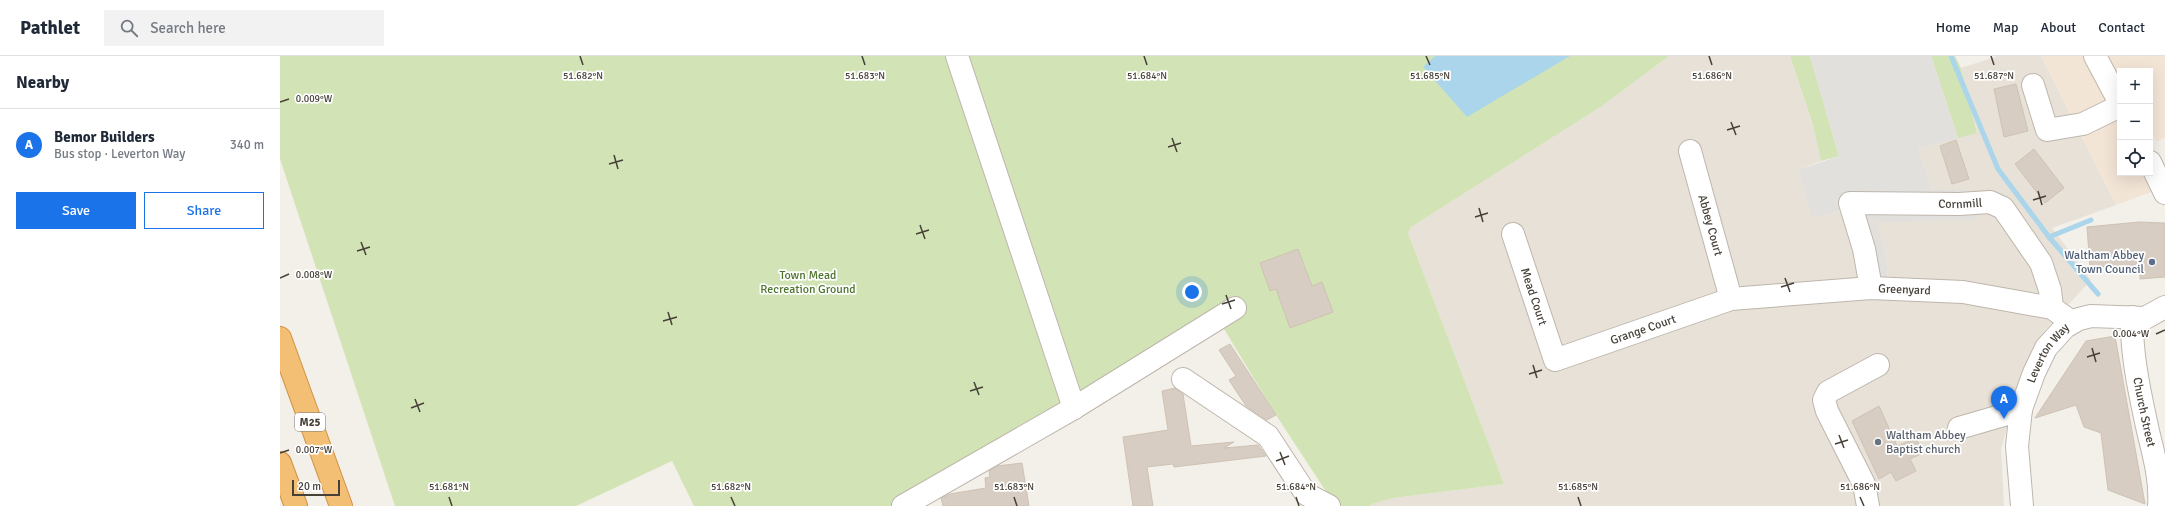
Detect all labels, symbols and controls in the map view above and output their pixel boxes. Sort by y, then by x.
search box [104,10,384,46]
text: Pathlet [20,16,80,40]
icon: search [118,17,140,39]
text: Search here [150,19,226,37]
text: Home [1936,19,1971,36]
text: Map [1993,19,2018,36]
text: About [2040,19,2076,36]
text: Contact [2098,19,2145,36]
map controls [2117,68,2153,176]
button: + [2117,68,2153,104]
text: 51.682°N [563,70,603,82]
text: 51.683°N [845,70,885,82]
text: 51.684°N [1127,70,1167,82]
text: 51.685°N [1410,70,1450,82]
text: 51.686°N [1692,70,1732,82]
text: 51.687°N [1974,70,2014,82]
text: Nearby [16,72,69,93]
text: 0.009°W [296,93,333,105]
button: − [2117,104,2153,140]
text: Bemor Builders [54,128,155,146]
text: A [25,137,33,153]
text: 340 m [230,137,264,153]
button: locate [2117,140,2153,176]
text: Bus stop · Leverton Way [54,146,185,162]
button: Save [16,192,136,229]
button: Share [144,192,264,229]
street label: Abbey Court [1694,193,1726,258]
street label: Cornmill [1938,195,1983,212]
place label: Waltham Abbey Town Council [2064,248,2144,277]
marker: Waltham Abbey Town Council [2147,257,2157,267]
street label: Mead Court [1517,266,1550,327]
park label: Town Mead Recreation Ground [760,268,856,297]
text: 0.008°W [296,269,333,281]
street label: Greenyard [1878,281,1931,299]
your location [1182,282,1202,302]
street label: Grange Court [1608,312,1678,348]
street label: Leverton Way [2024,320,2073,385]
text: 0.004°W [2113,328,2150,340]
street label: Church Street [2129,376,2159,448]
pin: A [1991,386,2017,419]
road number: M25 [295,413,325,431]
place label: Waltham Abbey Baptist church [1886,428,1966,457]
marker: Waltham Abbey Baptist church [1873,437,1883,447]
text: 0.007°W [296,444,333,456]
scale bar [292,478,340,497]
text: 20 m [298,480,321,493]
text: 51.681°N [429,481,469,493]
text: 51.682°N [711,481,751,493]
text: 51.683°N [994,481,1034,493]
text: 51.684°N [1276,481,1316,493]
text: 51.685°N [1558,481,1598,493]
text: 51.686°N [1840,481,1880,493]

